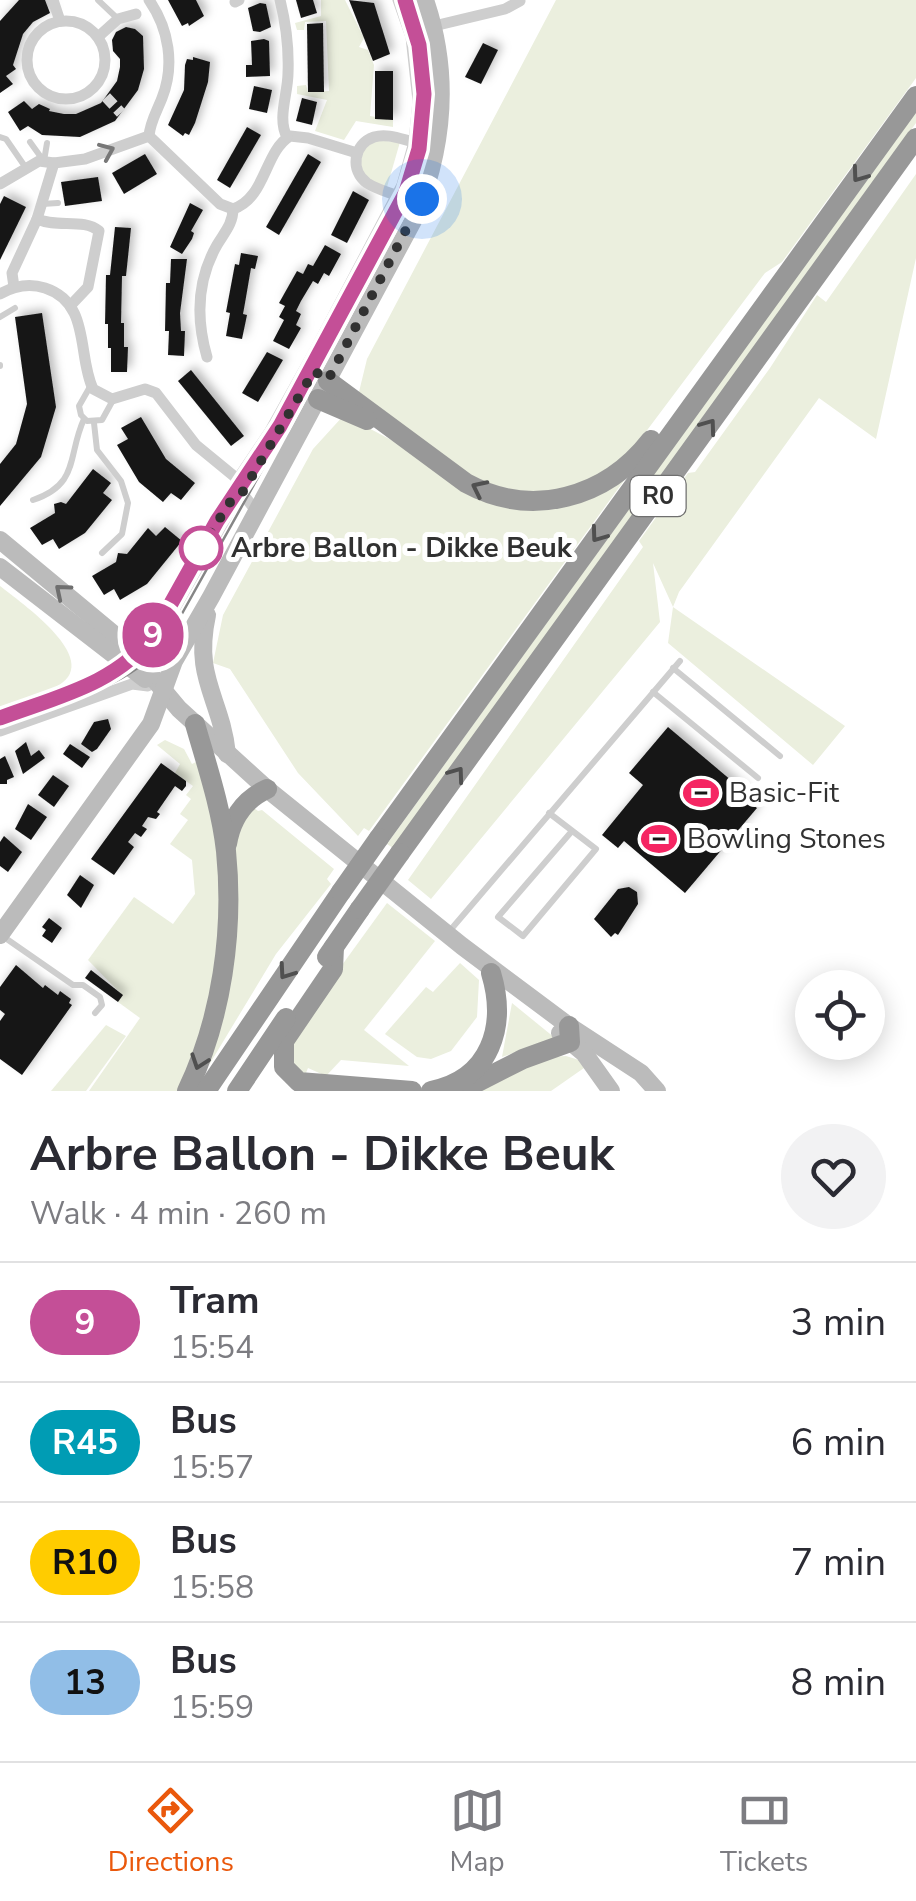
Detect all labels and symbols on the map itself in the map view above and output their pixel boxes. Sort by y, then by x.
one-way arrow [97,142,115,162]
one-way arrow [852,164,871,183]
your location [397,174,447,224]
one-way arrow [697,418,715,437]
road number: R0 [630,476,686,516]
one-way arrow [471,481,489,501]
one-way arrow [591,524,610,543]
marker: Arbre Ballon - Dikke Beuk [180,527,222,569]
place label: Arbre Ballon - Dikke Beuk [231,529,573,567]
one-way arrow [55,585,73,603]
line badge: 9 [120,602,186,668]
one-way arrow [445,767,463,786]
sports icon: Basic-Fit [682,774,720,812]
place label: Basic-Fit [729,774,839,812]
sports icon: Bowling Stones [640,820,678,858]
place label: Bowling Stones [687,820,886,858]
one-way arrow [280,961,298,980]
one-way arrow [190,1052,211,1069]

